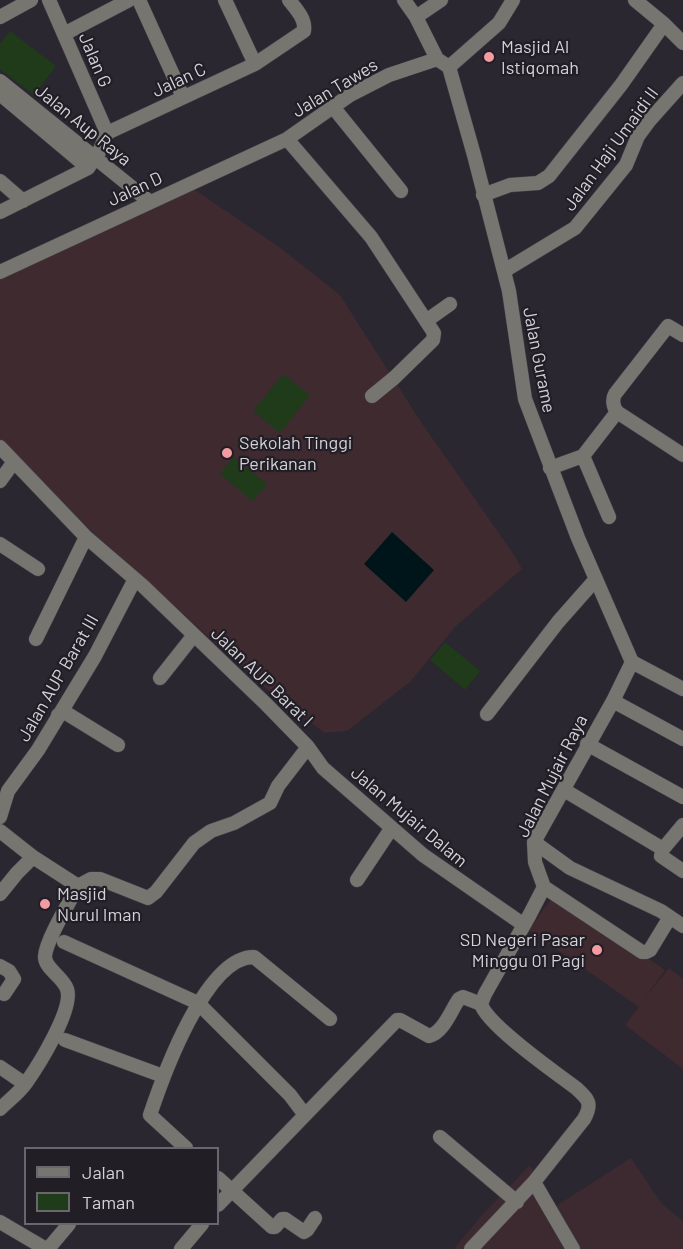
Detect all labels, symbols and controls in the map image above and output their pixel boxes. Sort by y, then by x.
street label: Jalan G [74,29,116,91]
place label: Masjid Al Istiqomah [501,36,579,78]
marker: Masjid Al Istiqomah [482,50,496,64]
street label: Jalan Tawes [288,54,382,122]
street label: Jalan C [149,58,209,102]
street label: Jalan Aup Raya [30,80,136,170]
street label: Jalan Haji Umaidi II [559,83,663,215]
street label: Jalan D [104,167,166,211]
street label: Jalan Gurame [518,305,560,415]
place label: Sekolah Tinggi Perikanan [239,432,352,474]
marker: Sekolah Tinggi Perikanan [220,446,234,460]
street label: Jalan AUP Barat III [13,611,103,745]
street label: Jalan AUP Barat I [206,623,318,731]
street label: Jalan Mujair Raya [512,711,592,841]
street label: Jalan Mujair Dalam [346,762,472,872]
place label: Masjid Nurul Iman [57,883,141,926]
marker: Masjid Nurul Iman [38,897,52,911]
place label: SD Negeri Pasar Minggu 01 Pagi [460,929,585,972]
marker: SD Negeri Pasar Minggu 01 Pagi [590,943,604,957]
legend [24,1147,219,1225]
text: Jalan [82,1161,125,1183]
text: Taman [82,1191,135,1213]

